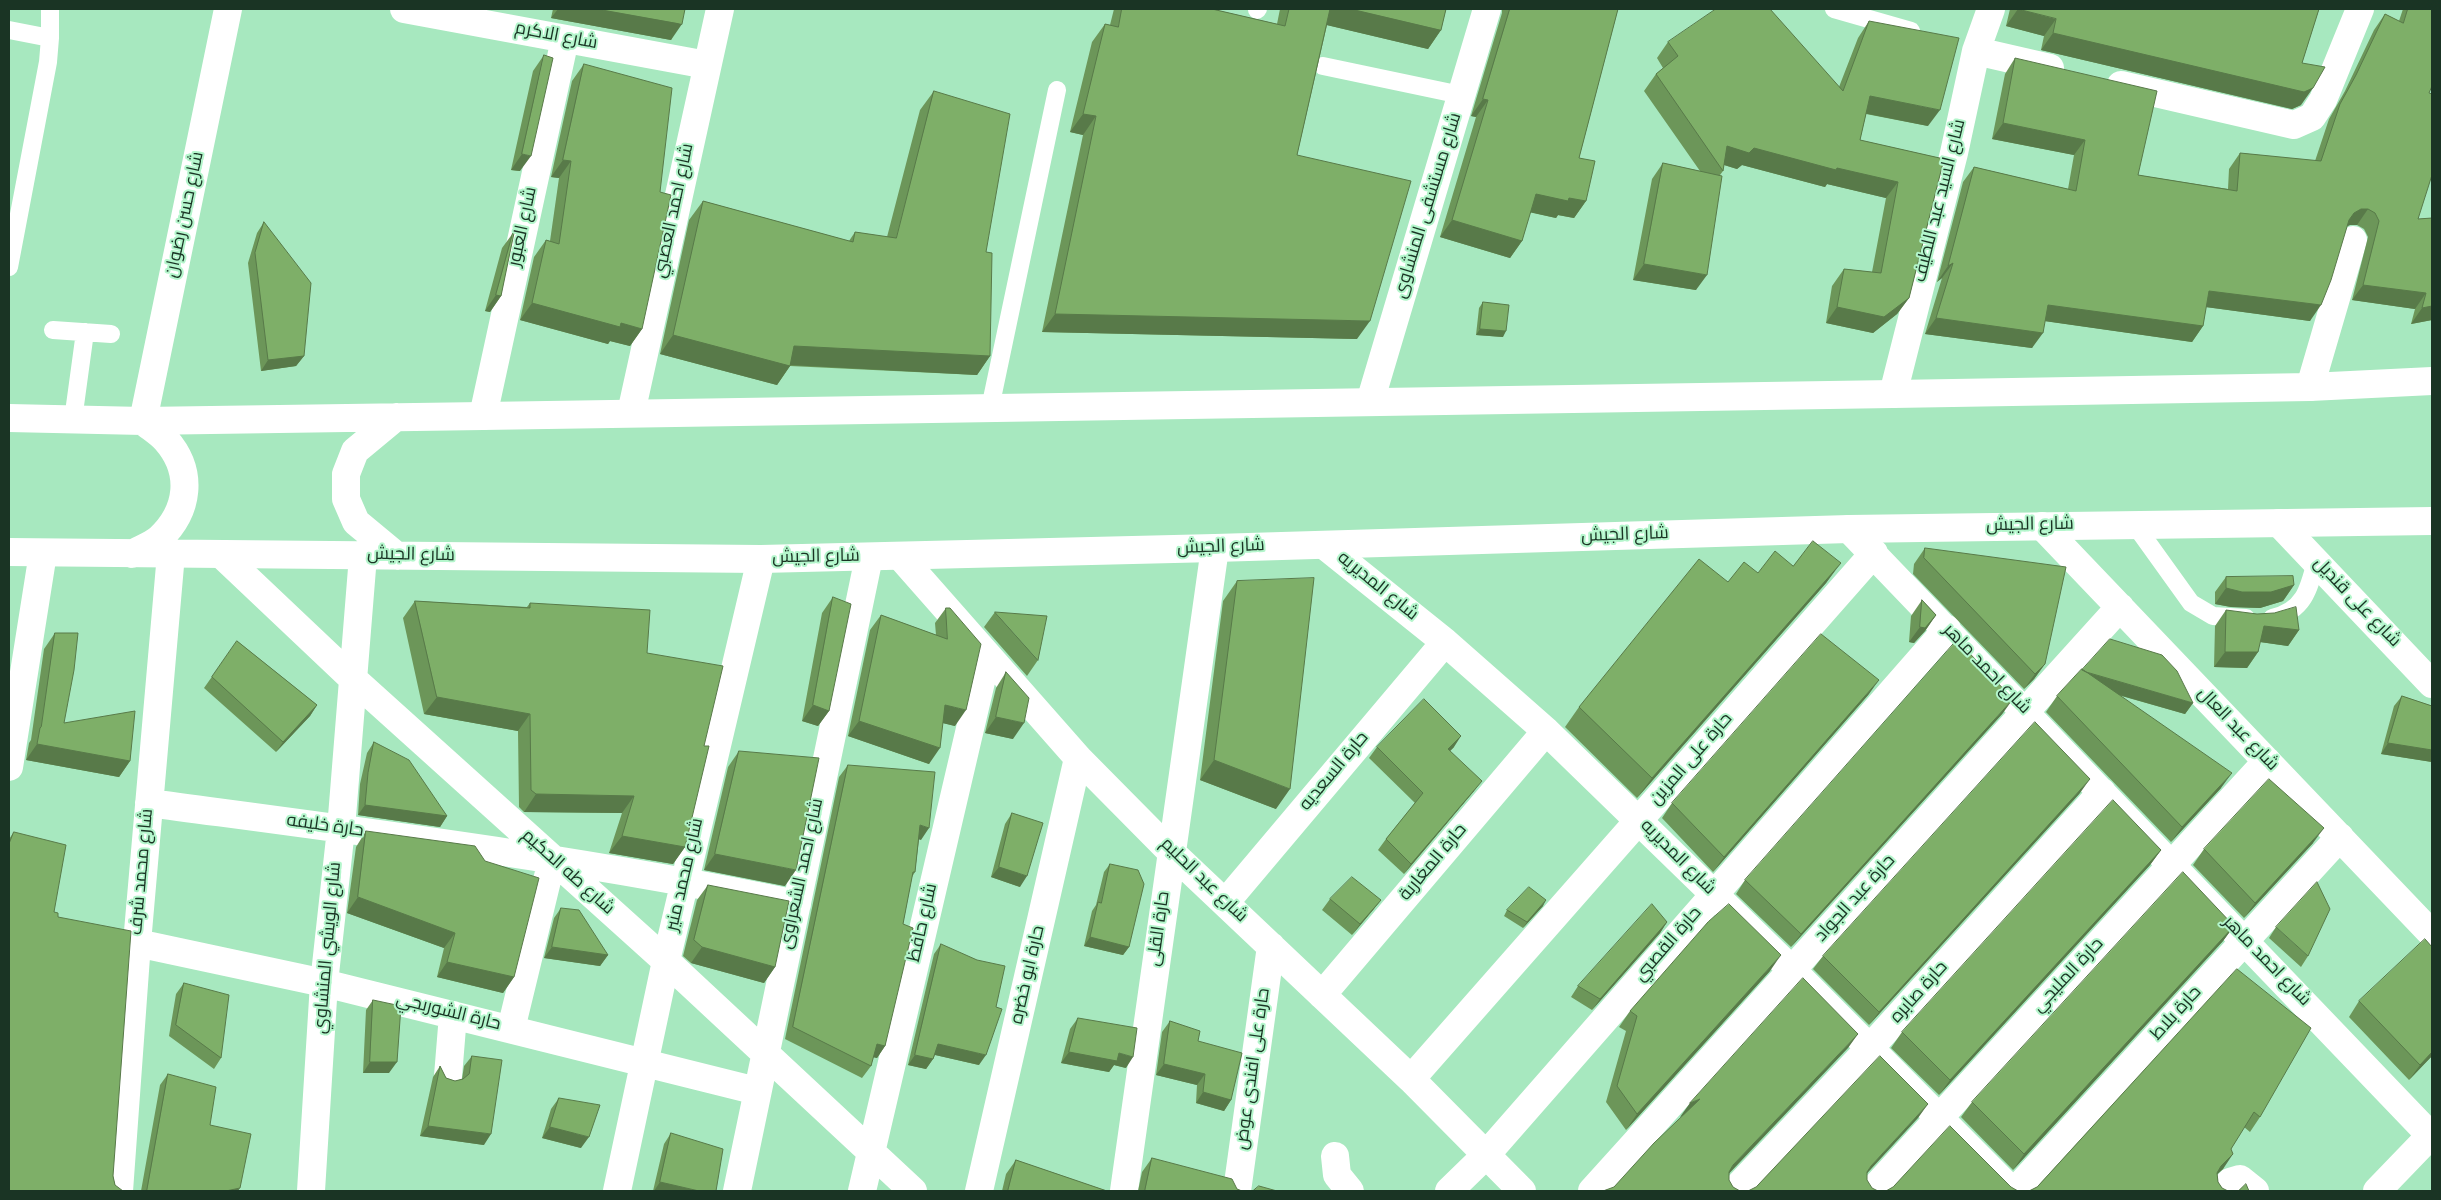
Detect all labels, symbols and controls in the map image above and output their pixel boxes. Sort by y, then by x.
street label: شارع الاكرم [513,18,599,56]
street label: شارع مستشفى المنشاوى [1390,111,1468,301]
street label: شارع السيد عبد اللطيف [1910,117,1972,285]
street label: شارع احمد العصبي [650,142,700,280]
street label: شارع حسن رضوان [162,150,210,280]
street label: شارع العبور [505,185,543,269]
street label: شارع الجيش [1986,514,2074,538]
street label: شارع الجيش [1581,524,1669,548]
street label: شارع الجيش [1177,536,1265,560]
street label: شارع الجيش [367,544,455,568]
street label: شارع الجيش [772,546,860,570]
street label: شارع المديريه [1332,548,1422,626]
street label: شارع على قنديل [2308,554,2404,652]
street label: شارع احمد ماهر [1938,620,2034,720]
street label: شارع عبد العال [2192,684,2282,776]
street label: حارة على المزين [1646,709,1738,811]
street label: حارة السعديه [1296,728,1374,816]
street label: شارع احمد الشعراوى [776,797,830,951]
street label: شارع محمد شرف [127,808,159,936]
street label: حارة خليفه [285,811,365,843]
street label: شارع محمد منير [662,816,710,934]
street label: شارع المديريه [1635,816,1719,900]
street label: حارة المغاربة [1396,820,1472,906]
street label: شارع طه الحكيم [516,826,618,920]
street label: شارع عبد الحليم [1155,834,1251,928]
street label: حارة عبد الجواد [1811,851,1901,947]
street label: شارع الويشي المنشاوي [311,861,347,1035]
street label: شارع حافظ [904,882,944,964]
street label: حارة القلى [1144,890,1176,968]
street label: حارة القصبي [1631,903,1707,987]
street label: شارع احمد ماهر [2218,912,2314,1012]
street label: حارة ابو خضره [1007,924,1051,1026]
street label: حارة المليجي [2029,934,2109,1018]
street label: حارة صابره [1887,958,1953,1028]
street label: حارة بلاط [2147,982,2207,1046]
street label: حارة على افندى عوض [1232,987,1276,1151]
street label: حارة الشوربجي [393,990,503,1036]

